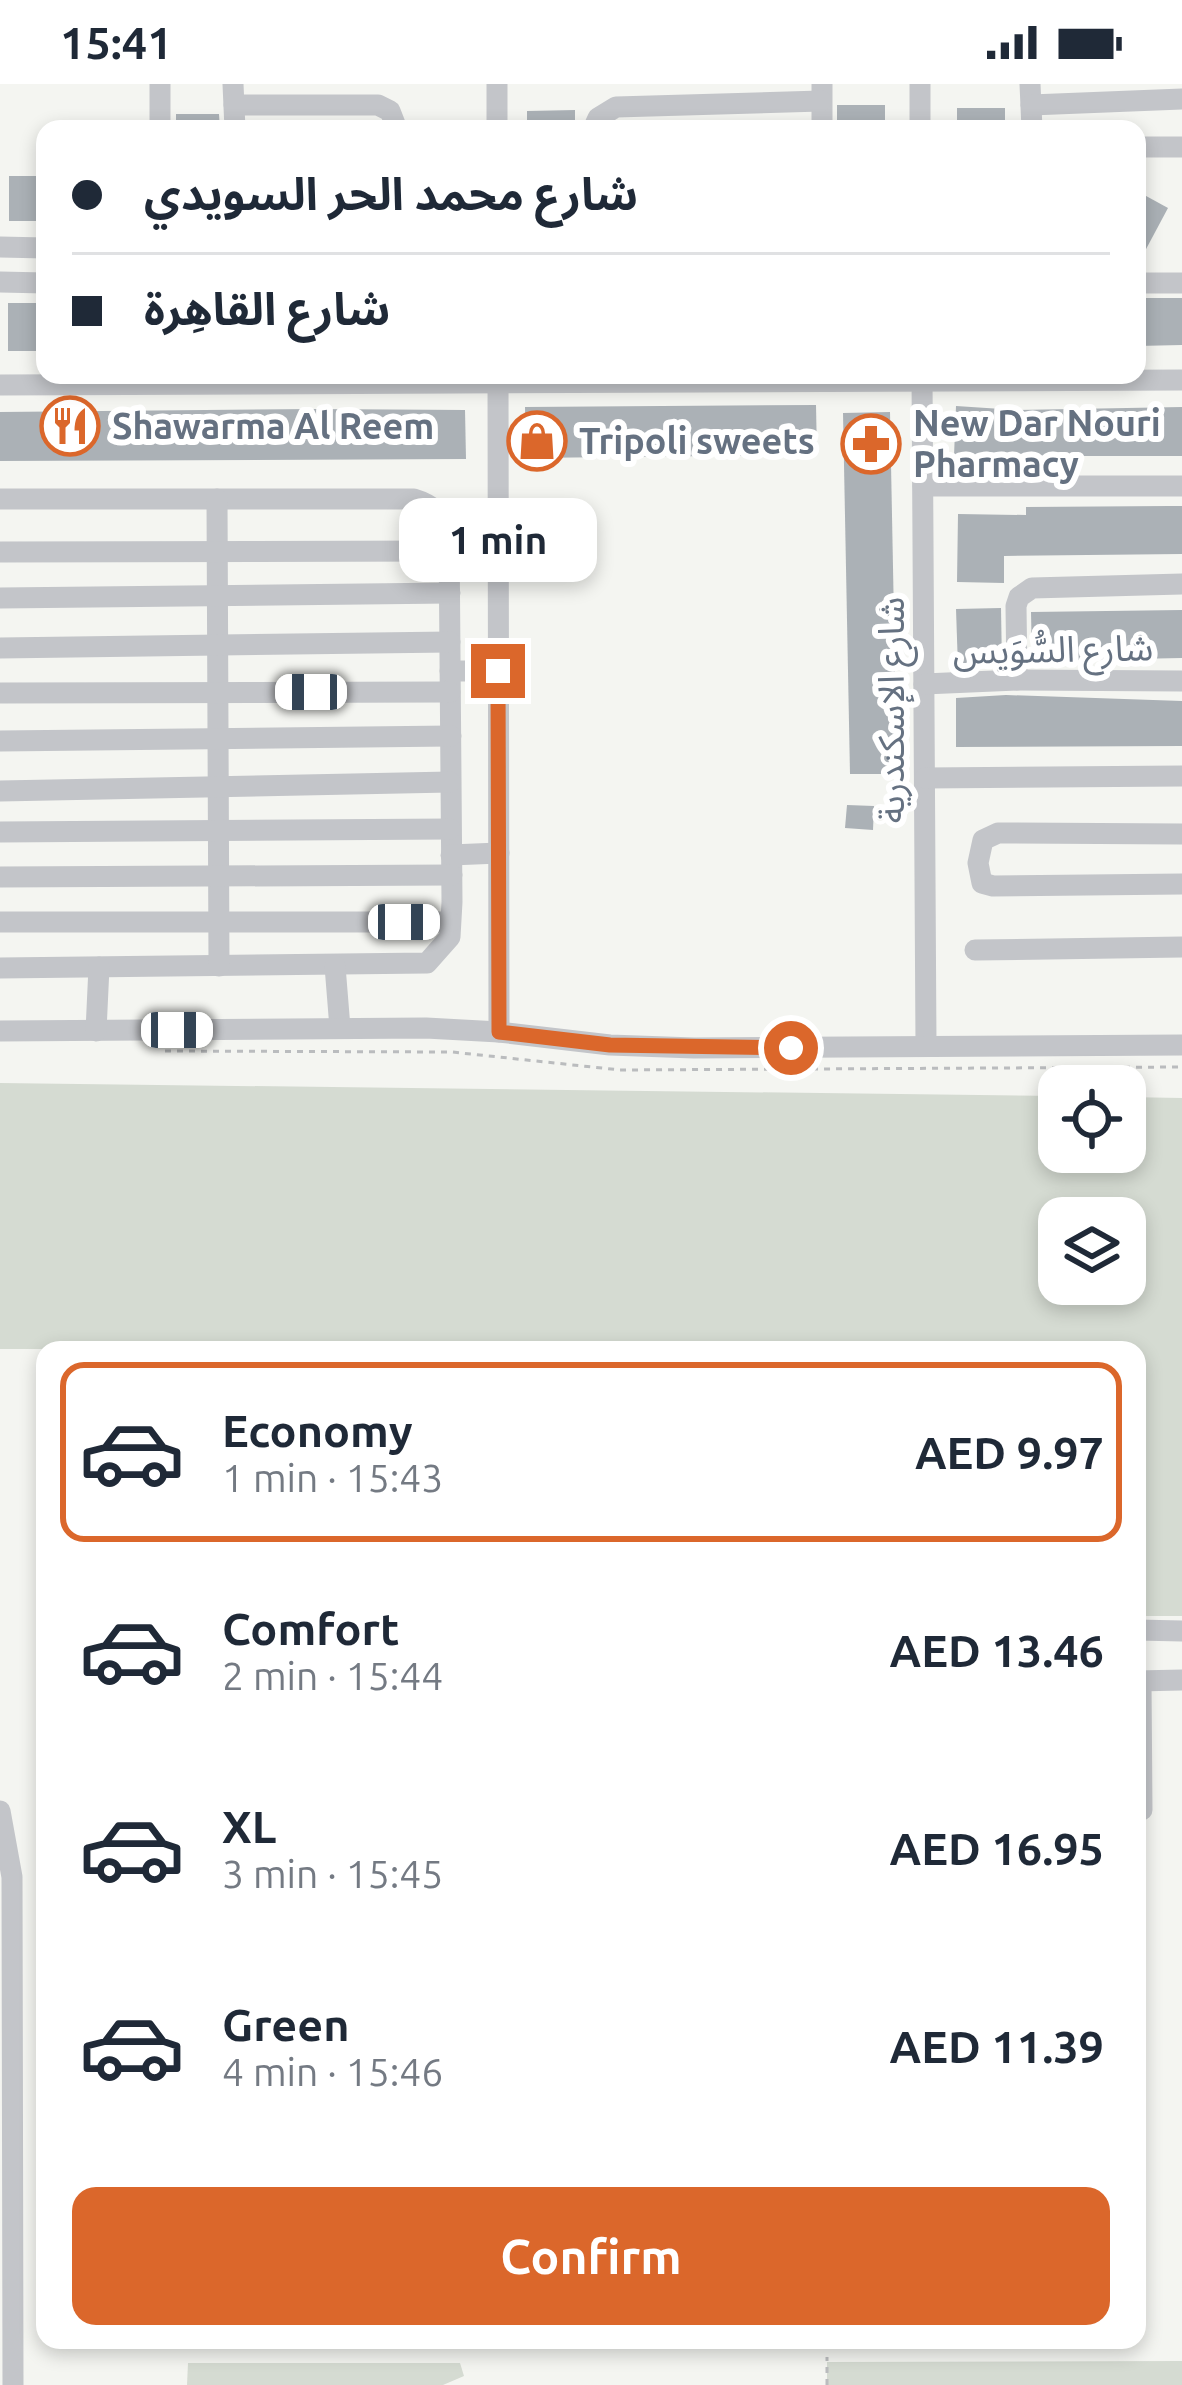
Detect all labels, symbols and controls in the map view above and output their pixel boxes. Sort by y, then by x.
text: 15:41 [60,17,173,68]
text: شارع محمد الحر السويدي [144,168,638,219]
text: شارع القاهِرة [144,283,390,334]
restaurant icon: Shawarma Al Reem [39,395,101,457]
place label: New Dar Nouri Pharmacy [913,402,1161,484]
place label: Shawarma Al Reem [112,405,434,446]
shop icon: Tripoli sweets [506,410,568,472]
pharmacy icon: New Dar Nouri Pharmacy [840,413,902,475]
place label: Tripoli sweets [579,420,815,461]
callout: 1 min [399,497,597,581]
text: 1 min [449,518,547,561]
street label: شارع الإسكندرية [870,597,918,823]
street label: شارع السُّوَيس [952,626,1154,678]
route end [471,644,525,698]
car [275,674,347,710]
car [368,904,440,940]
car [141,1012,213,1048]
route start [764,1021,818,1075]
map controls [1038,1065,1146,1305]
button: locate [1038,1065,1146,1173]
button: layers [1038,1197,1146,1305]
icon: car [78,1398,186,1506]
text: Economy [222,1405,413,1456]
text: AED 9.97 [915,1427,1104,1478]
text: 1 min · 15:43 [222,1456,443,1499]
icon: car [78,1596,186,1704]
text: Comfort [222,1603,399,1654]
text: AED 13.46 [890,1625,1104,1676]
text: 2 min · 15:44 [222,1654,443,1697]
icon: car [78,1794,186,1902]
text: XL [222,1801,276,1852]
text: AED 16.95 [890,1823,1104,1874]
text: 3 min · 15:45 [222,1852,443,1895]
icon: car [78,1992,186,2100]
text: Green [222,1999,349,2050]
text: AED 11.39 [890,2021,1104,2072]
text: 4 min · 15:46 [222,2050,443,2093]
button: Confirm [72,2187,1110,2325]

